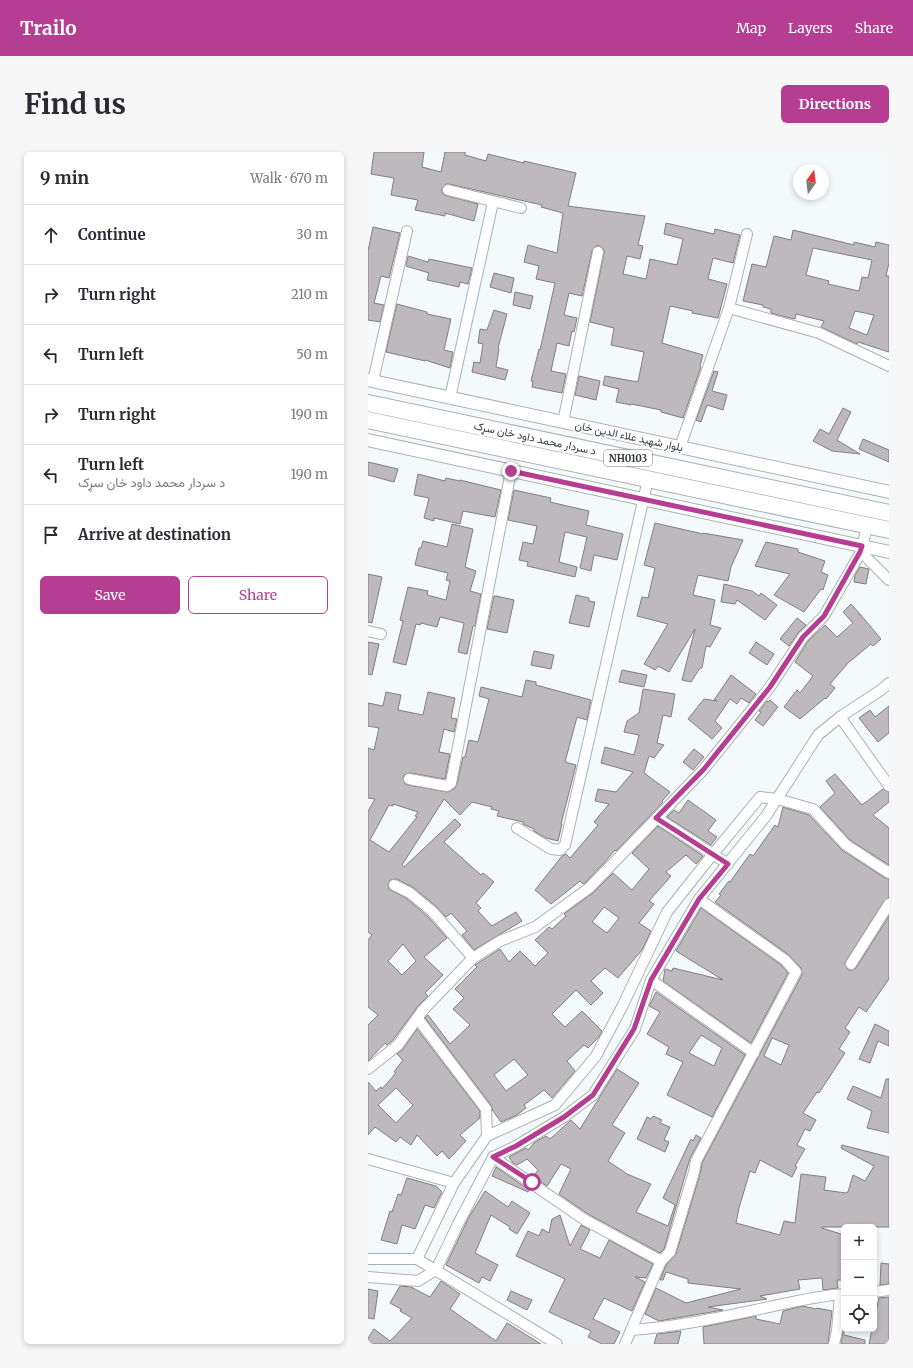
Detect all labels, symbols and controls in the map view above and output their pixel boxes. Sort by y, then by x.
text: Trailo [20,16,77,40]
text: Map [736,19,766,37]
text: Layers [788,19,833,37]
text: Share [855,19,893,37]
button: Directions [781,85,889,123]
text: Find us [24,86,126,122]
north arrow [793,164,829,200]
text: 9 min [40,167,89,189]
text: Walk · 670 m [250,170,328,187]
icon: ahead [40,224,62,246]
text: Continue [78,225,146,244]
text: 30 m [296,226,328,243]
icon: right [40,284,62,306]
text: Turn right [78,285,156,304]
text: 210 m [291,286,328,303]
icon: left [40,344,62,366]
text: Turn left [78,345,144,364]
text: 50 m [296,346,328,363]
icon: right [40,404,62,426]
text: Turn right [78,405,156,424]
text: 190 m [291,406,328,423]
street label: د سردار محمد داود خان سړک [472,418,597,459]
street label: بلوار شهید علاء الدین خان [574,418,684,454]
road number: NH0103 [604,450,652,466]
text: Turn left [78,455,144,474]
route end [502,462,520,480]
icon: left [40,464,62,486]
text: 190 m [291,466,328,483]
text: د سردار محمد داود خان سړک [78,474,225,491]
icon: arrive [40,524,62,546]
text: Arrive at destination [78,525,231,544]
button: Save [40,576,180,614]
button: Share [188,576,328,614]
route start [523,1173,541,1191]
map controls [841,1224,877,1332]
button: + [841,1224,877,1260]
button: − [841,1260,877,1296]
button: locate [841,1296,877,1332]

